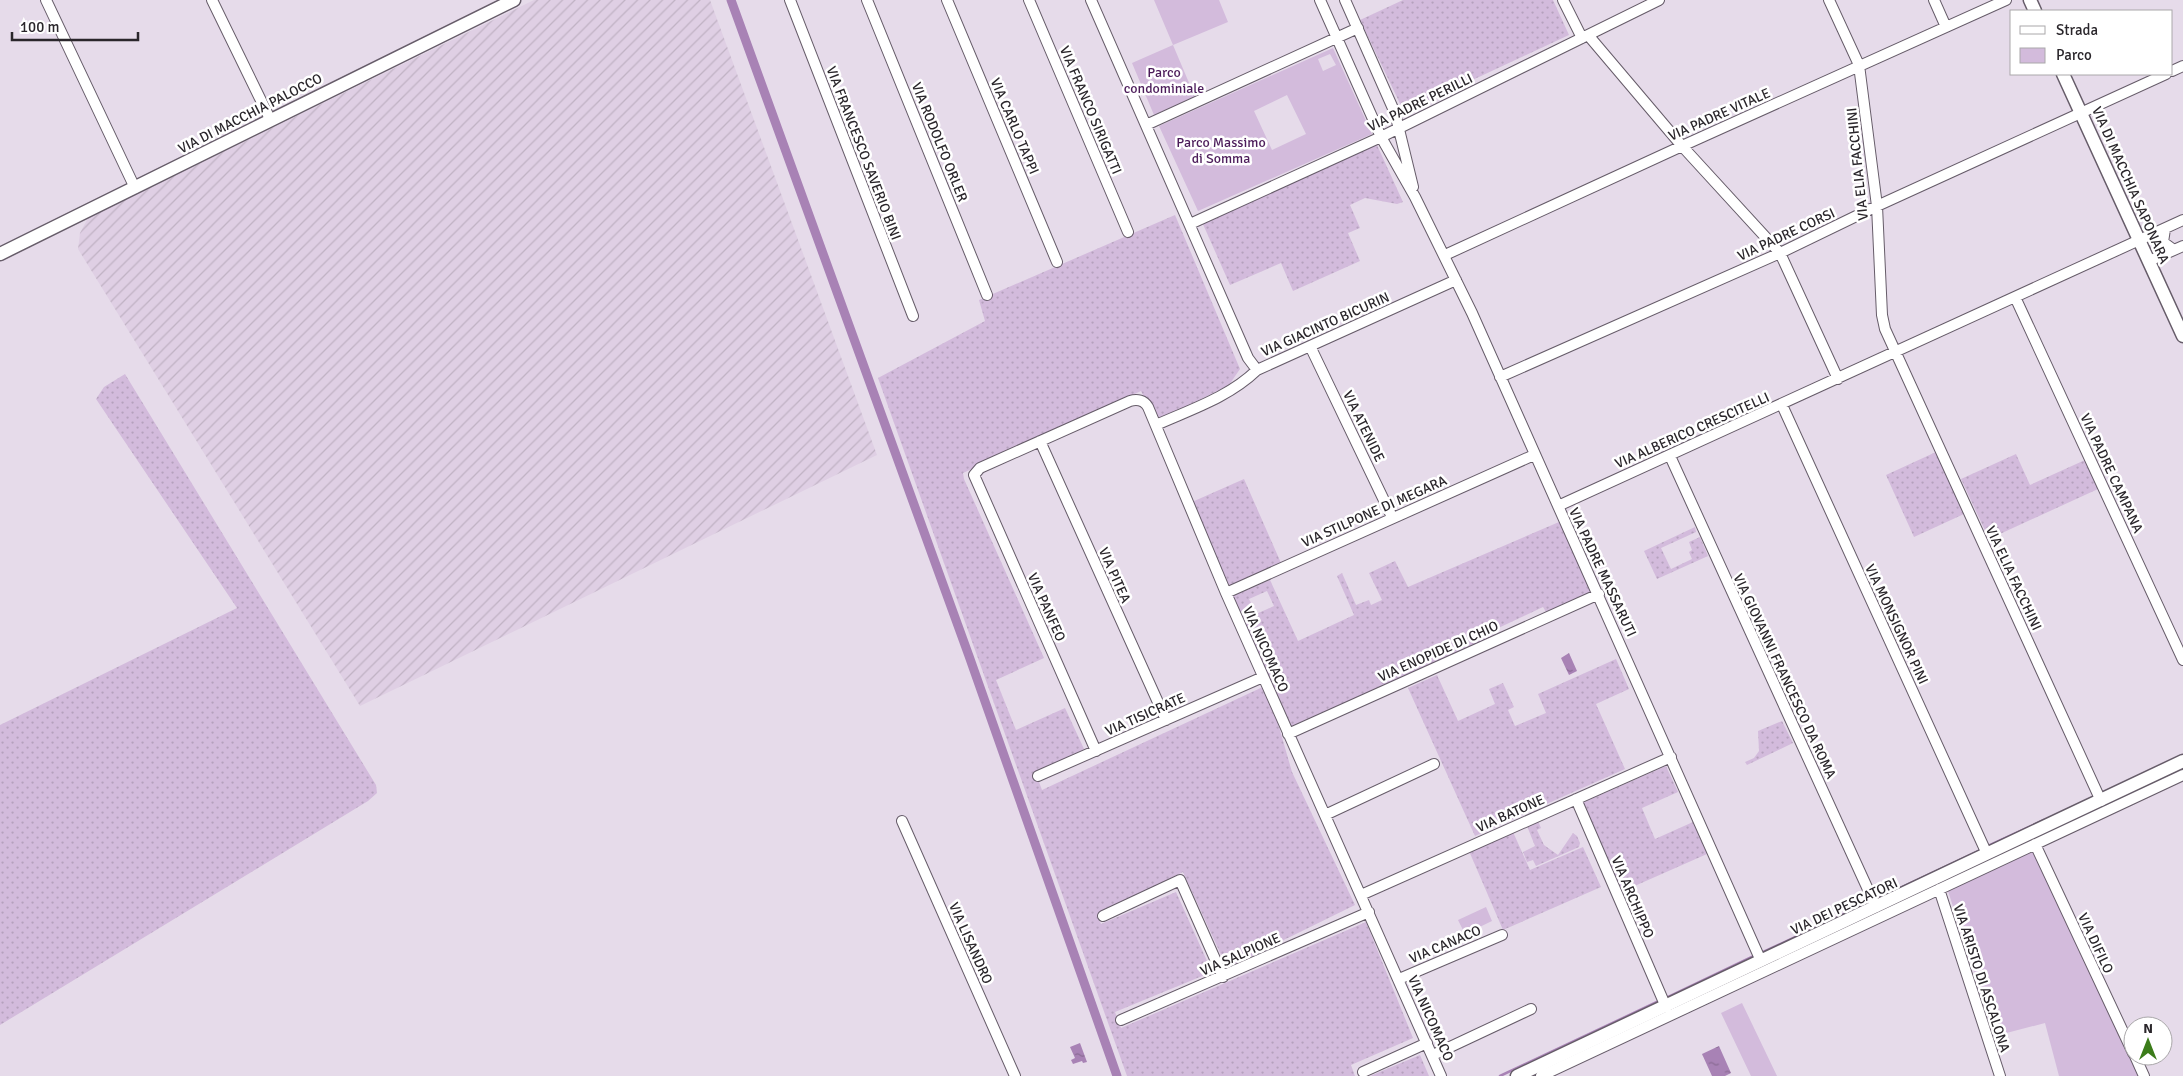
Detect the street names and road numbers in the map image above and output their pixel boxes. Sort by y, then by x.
street label: VIA FRANCO SIRIGATTI [1056,44,1125,177]
street label: VIA FRANCESCO SAVERIO BINI [822,64,905,243]
street label: VIA DI MACCHIA PALOCCO [175,70,325,157]
street label: VIA PADRE PERILLI [1365,70,1476,135]
street label: VIA CARLO TAPPI [987,75,1042,177]
street label: VIA RODOLFO ORLER [908,80,971,204]
street label: VIA PADRE VITALE [1666,84,1773,145]
street label: VIA DI MACCHIA SAPONARA [2088,104,2173,267]
street label: VIA ELIA FACCHINI [1843,107,1872,221]
street label: VIA PADRE CORSI [1735,204,1838,265]
street label: VIA GIACINTO BICURIN [1258,289,1392,360]
street label: VIA ATENIDE [1339,388,1388,465]
street label: VIA ALBERICO CRESCITELLI [1612,389,1772,472]
street label: VIA PADRE CAMPANA [2076,411,2147,536]
street label: VIA STILPONE DI MEGARA [1299,472,1450,551]
street label: VIA PADRE MASSARUTI [1565,505,1640,639]
street label: VIA ELIA FACCHINI [1982,523,2045,633]
street label: VIA PITEA [1095,545,1135,606]
street label: VIA MONSIGNOR PINI [1861,561,1932,687]
street label: VIA PANFEO [1024,570,1069,644]
street label: VIA GIOVANNI FRANCESCO DA ROMA [1729,571,1840,782]
street label: VIA NICOMACO [1239,604,1292,695]
street label: VIA ENOPIDE DI CHIO [1375,617,1501,686]
street label: VIA TISICRATE [1102,689,1188,740]
street label: VIA BATONE [1473,791,1547,836]
street label: VIA ARCHIPPO [1608,854,1657,941]
street label: VIA DEI PESCATORI [1788,874,1900,939]
street label: VIA LISANDRO [945,900,996,987]
street label: VIA ARISTO DI ASCALONA [1950,902,2014,1055]
street label: VIA DIFILO [2074,910,2117,976]
street label: VIA CANACO [1407,922,1484,967]
street label: VIA SALPIONE [1197,929,1283,980]
street label: VIA NICOMACO [1404,973,1457,1064]

